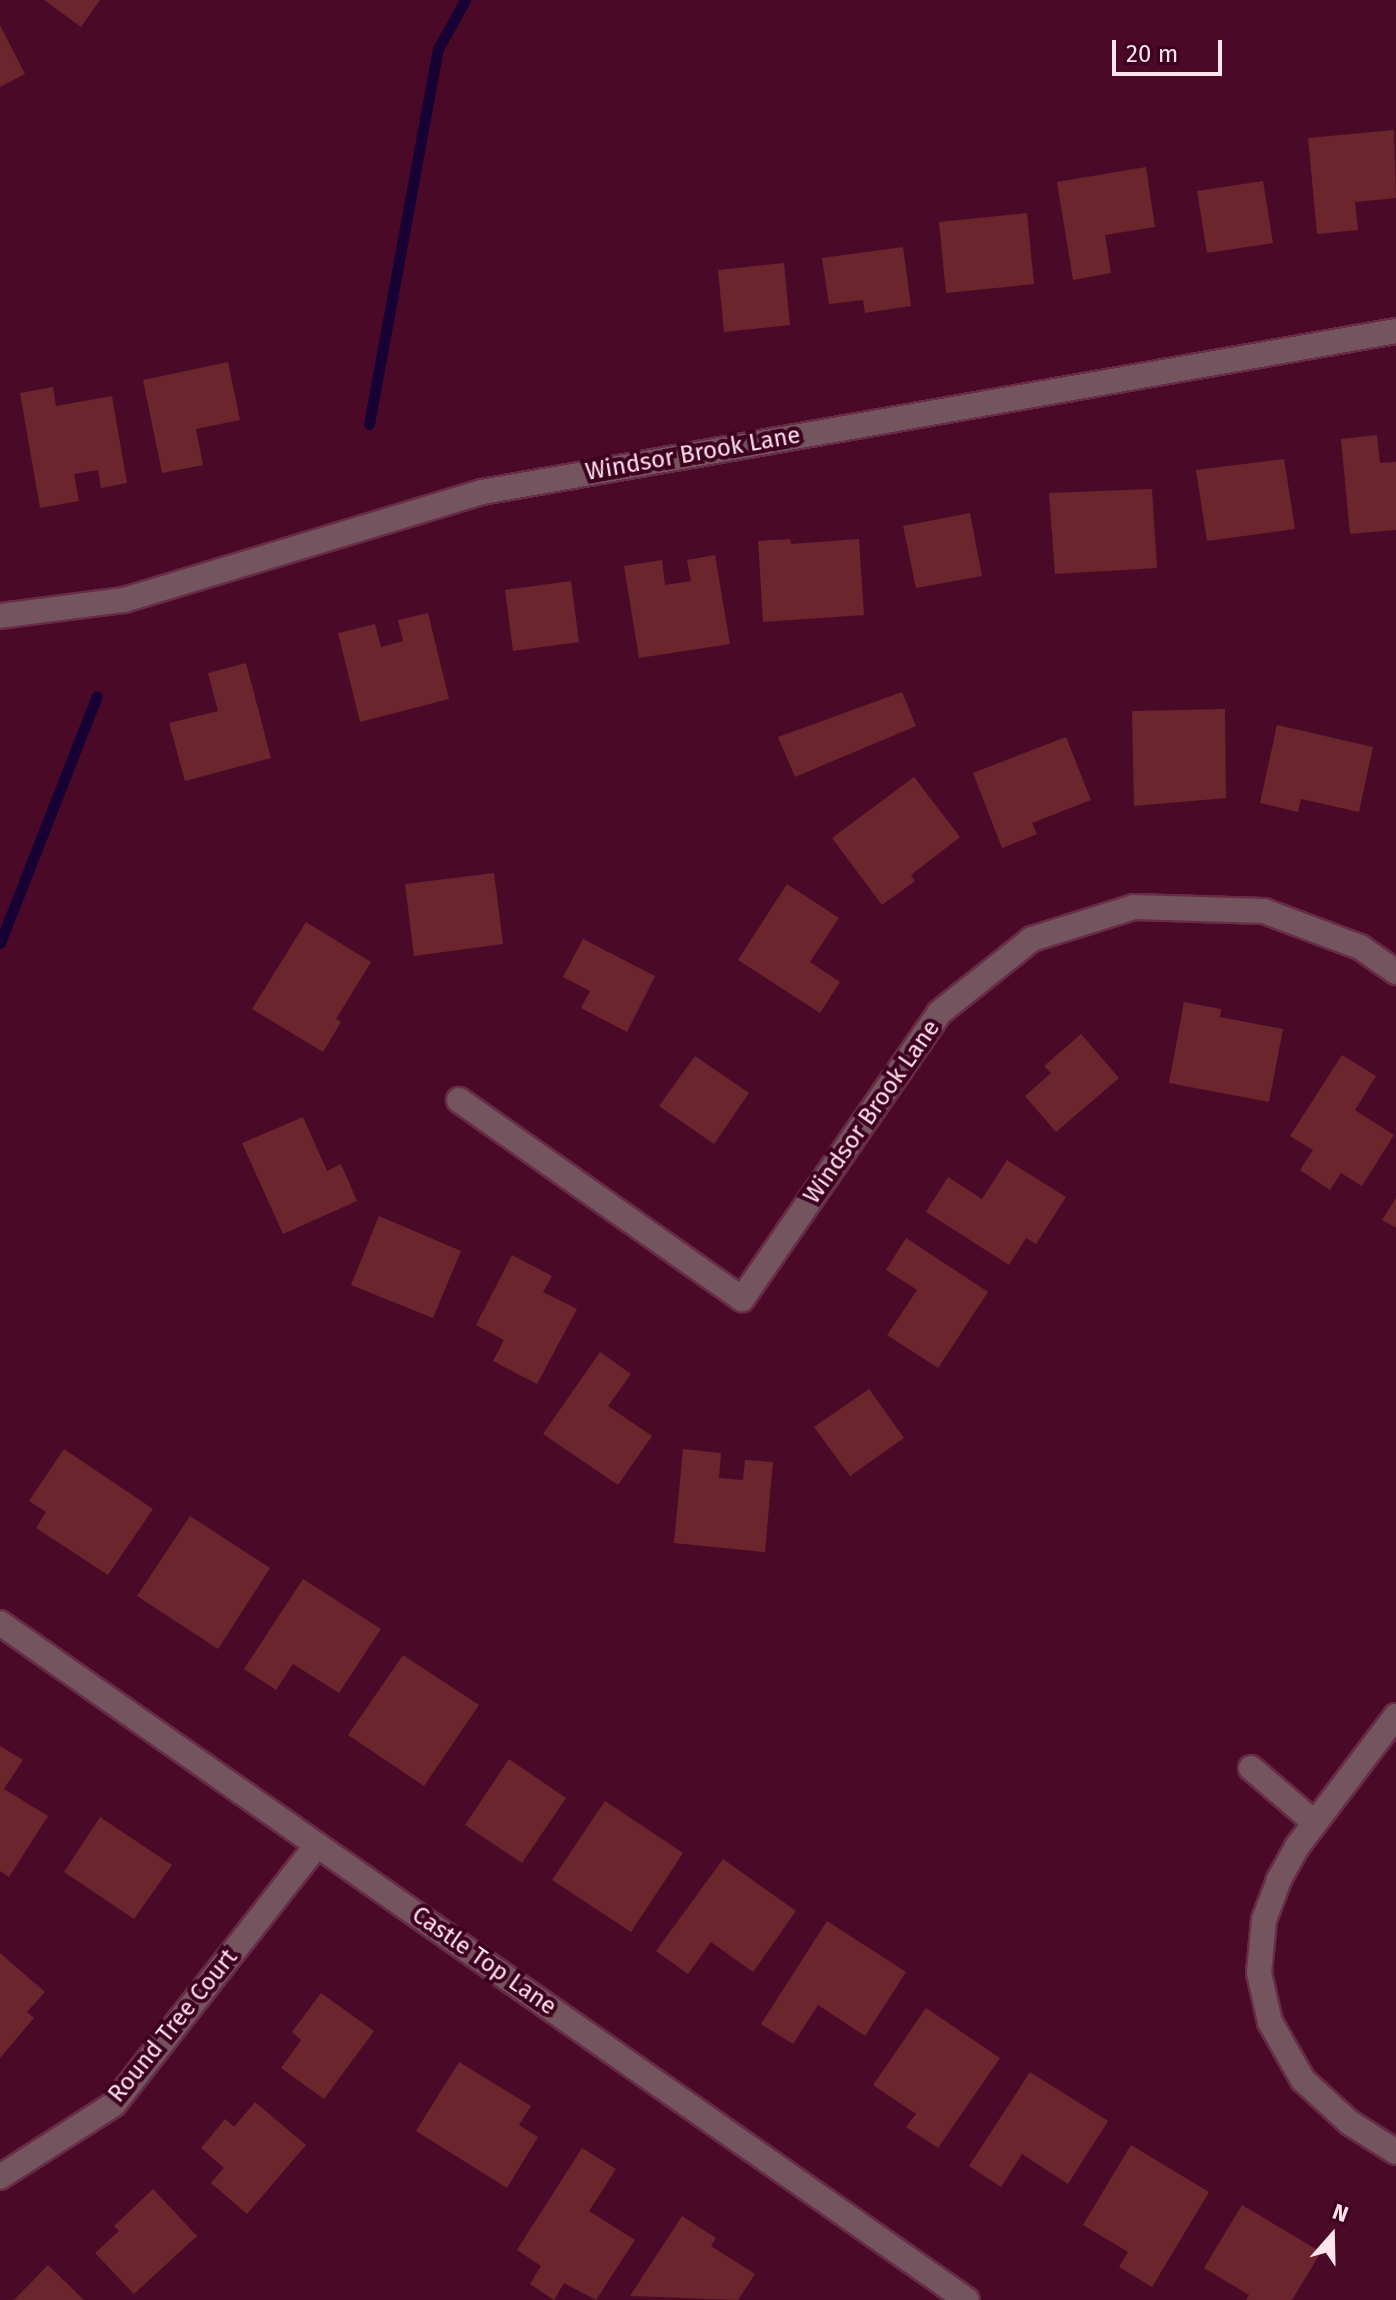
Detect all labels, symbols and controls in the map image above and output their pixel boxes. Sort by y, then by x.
scale bar [1116,24,1226,74]
text: 20 m [1126,40,1178,68]
street label: Windsor Brook Lane [583,421,803,487]
street label: Windsor Brook Lane [798,1015,946,1209]
street label: Castle Top Lane [406,1901,562,2021]
street label: Round Tree Court [102,1944,244,2108]
north arrow [1292,2196,1372,2276]
text: N [1329,2198,1352,2228]

